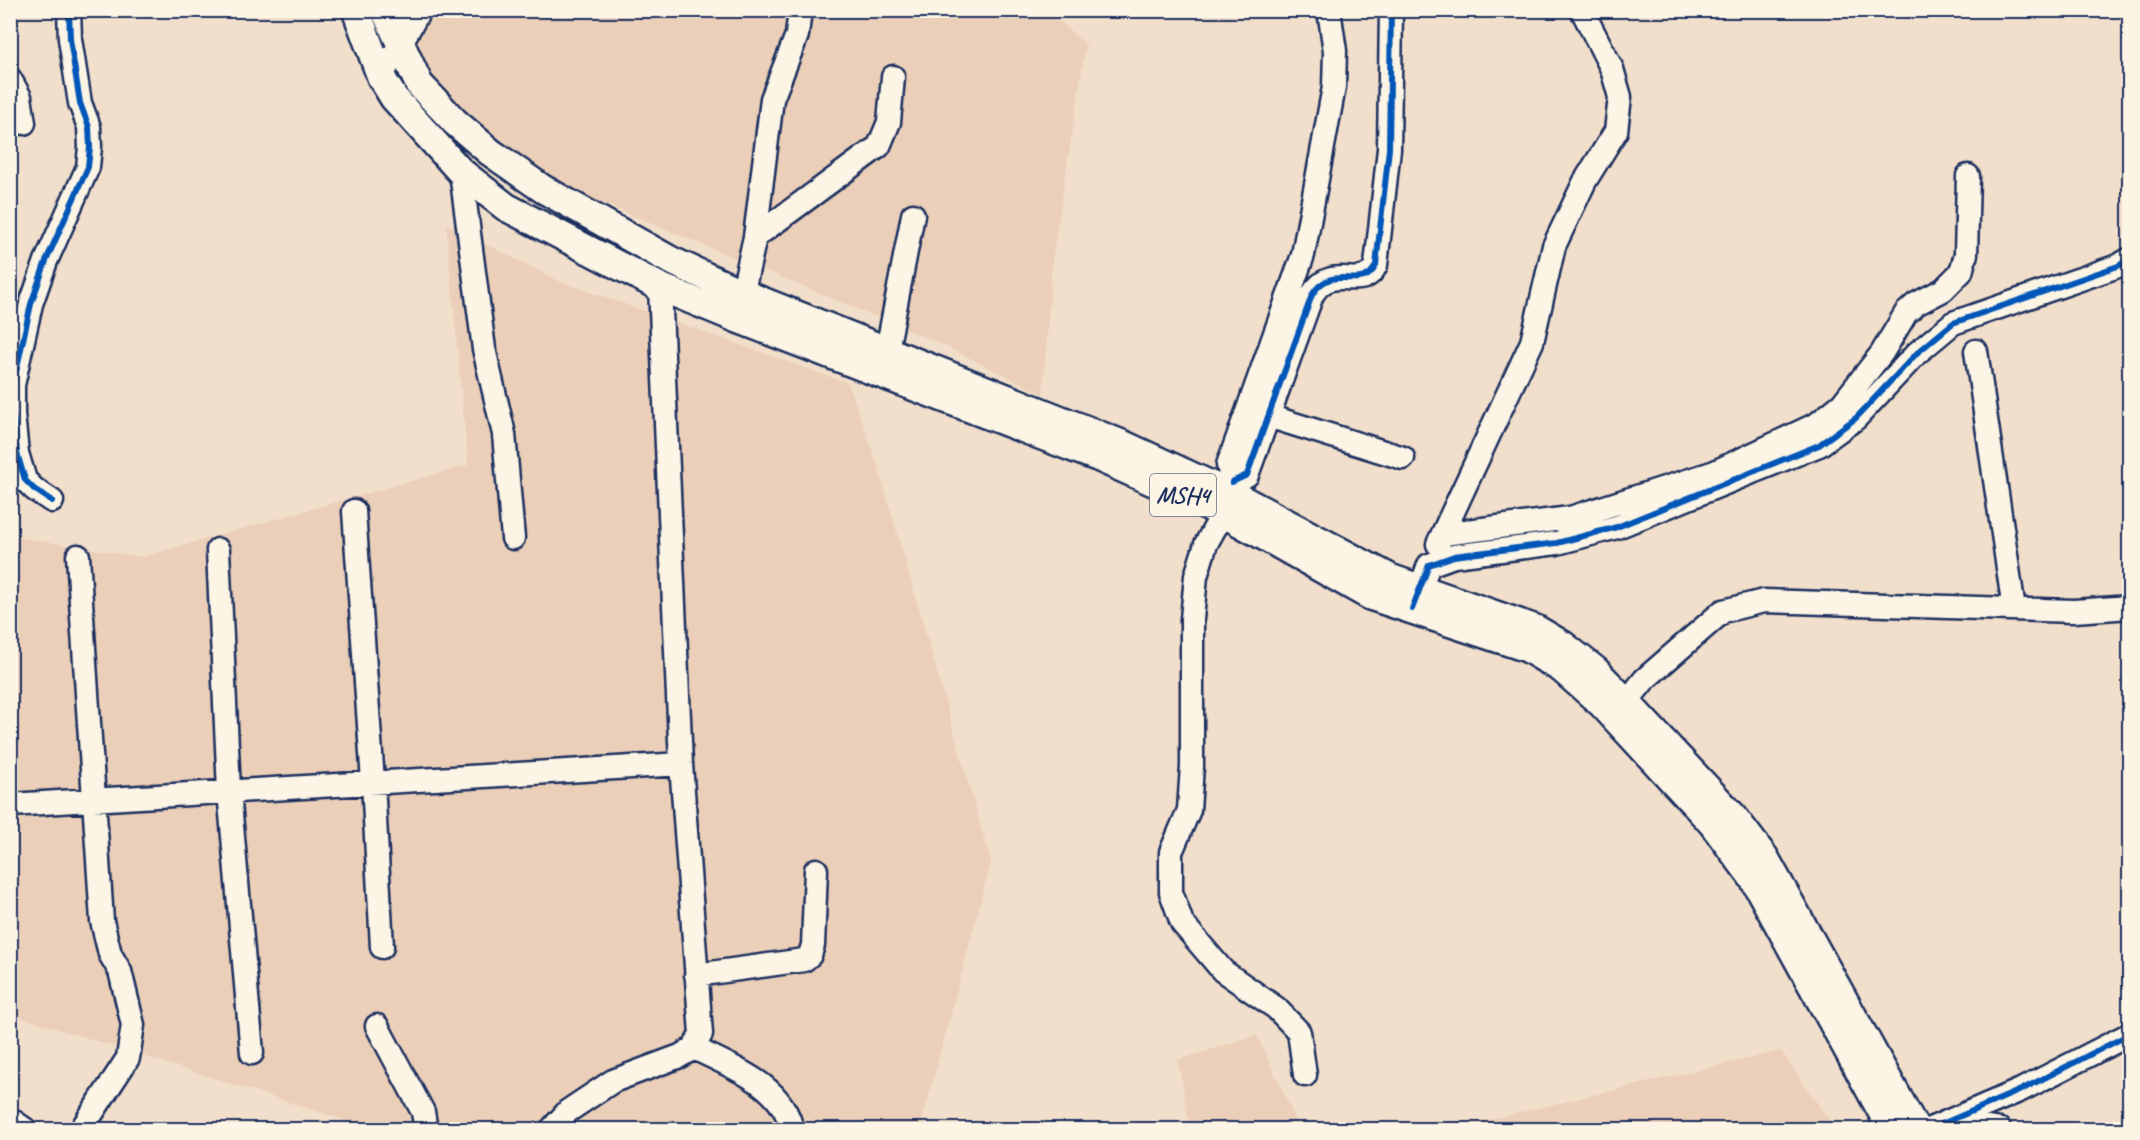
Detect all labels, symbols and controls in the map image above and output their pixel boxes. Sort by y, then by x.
road number: MSH4 [1150,474,1216,516]

